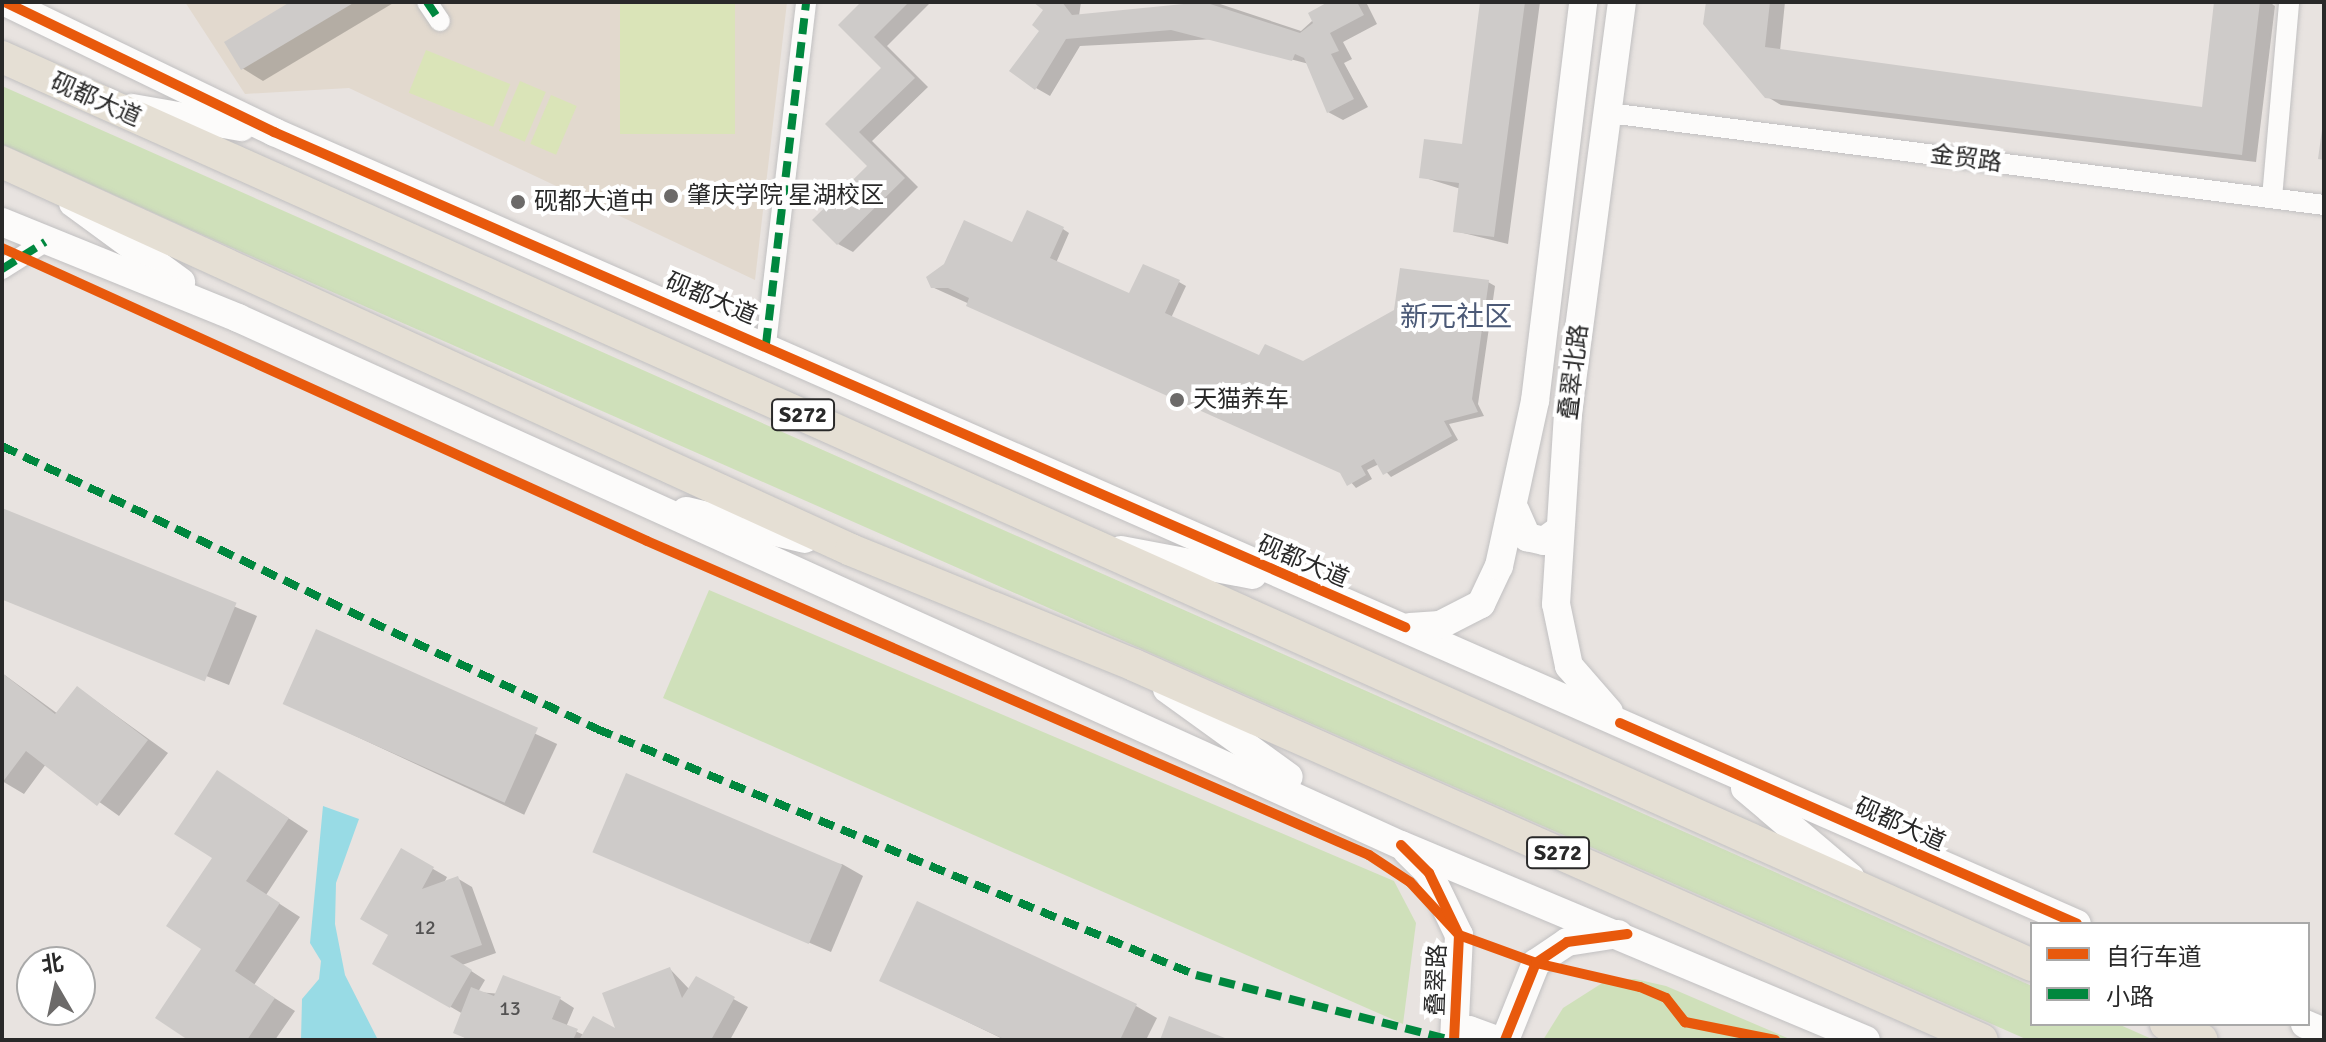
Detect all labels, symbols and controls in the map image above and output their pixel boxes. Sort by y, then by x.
street label: 砚都大道 [46,67,146,133]
street label: 金贸路 [1929,140,2003,178]
place label: 肇庆学院 星湖校区 [687,182,884,210]
marker: 肇庆学院 星湖校区 [662,187,680,205]
place label: 砚都大道中 [534,188,654,216]
marker: 砚都大道中 [509,193,527,211]
street label: 砚都大道 [661,267,761,331]
district label: 新元社区 [1400,300,1512,334]
street label: 叠翠北路 [1554,323,1594,421]
place label: 天猫养车 [1193,386,1289,414]
marker: 天猫养车 [1168,391,1186,409]
road number: S272 [771,397,835,433]
street label: 砚都大道 [1253,530,1353,594]
street label: 砚都大道 [1850,792,1950,858]
road number: S272 [1526,835,1590,871]
house number: 12 [414,915,436,939]
legend [2030,922,2310,1026]
text: 自行车道 [2106,942,2202,972]
street label: 叠翠路 [1421,944,1453,1016]
north arrow [16,946,96,1026]
text: 北 [39,949,65,979]
text: 小路 [2106,982,2154,1012]
house number: 13 [499,996,521,1020]

